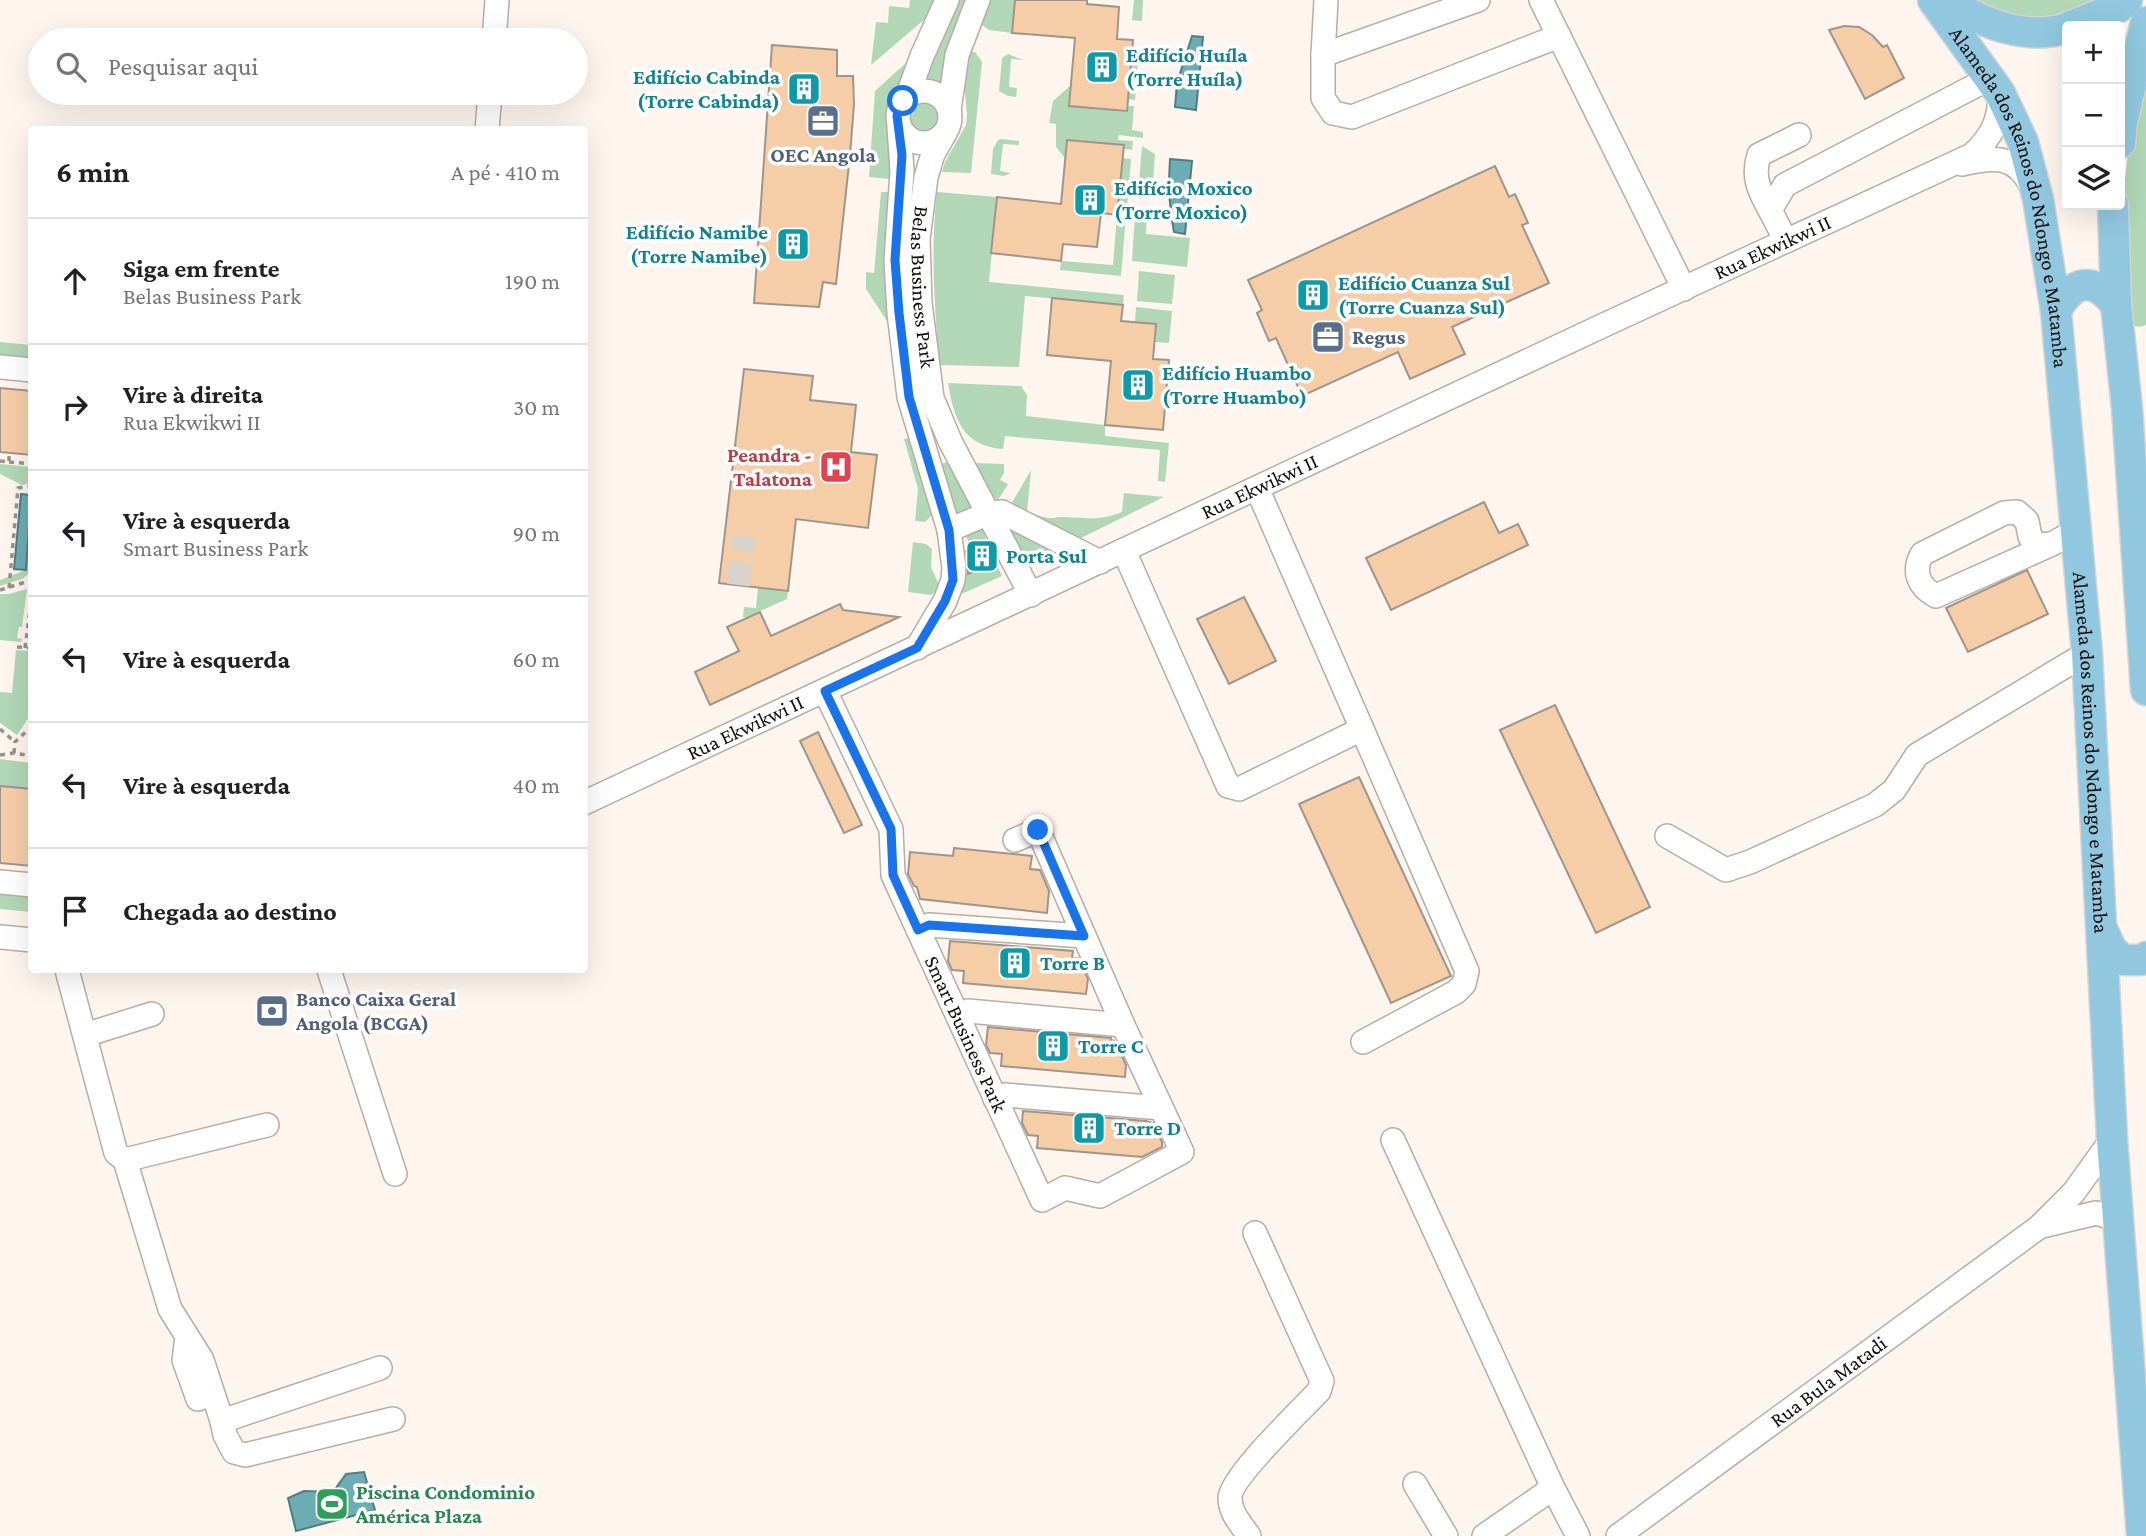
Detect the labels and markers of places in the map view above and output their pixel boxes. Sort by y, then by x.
place label: Edifício Huíla (Torre Huíla) [1126,43,1248,91]
building icon: Edifício Huíla (Torre Huíla) [1083,48,1121,86]
place label: Edifício Cabinda (Torre Cabinda) [633,65,781,113]
building icon: Edifício Cabinda (Torre Cabinda) [785,70,823,108]
office icon: OEC Angola [804,102,842,140]
place label: OEC Angola [770,143,876,167]
place label: Edifício Moxico (Torre Moxico) [1114,176,1253,224]
building icon: Edifício Moxico (Torre Moxico) [1071,181,1109,219]
place label: Edifício Namibe (Torre Namibe) [626,220,768,268]
building icon: Edifício Namibe (Torre Namibe) [774,225,812,263]
place label: Edifício Cuanza Sul (Torre Cuanza Sul) [1338,271,1510,319]
building icon: Edifício Cuanza Sul (Torre Cuanza Sul) [1294,276,1332,314]
office icon: Regus [1309,318,1347,356]
place label: Regus [1352,325,1406,349]
place label: Edifício Huambo (Torre Huambo) [1162,361,1312,409]
building icon: Edifício Huambo (Torre Huambo) [1119,366,1157,404]
place label: Peandra - Talatona [727,443,813,491]
hospital icon: Peandra - Talatona [817,448,855,486]
building icon: Porta Sul [963,537,1001,575]
place label: Porta Sul [1006,544,1087,568]
building icon: Torre B [996,944,1034,982]
place label: Torre B [1040,951,1105,975]
place label: Banco Caixa Geral Angola (BCGA) [295,987,456,1035]
bank icon: Banco Caixa Geral Angola (BCGA) [253,992,291,1030]
building icon: Torre C [1034,1027,1072,1065]
place label: Torre C [1078,1034,1144,1058]
building icon: Torre D [1070,1109,1108,1147]
place label: Torre D [1114,1116,1181,1140]
place label: Piscina Condominio América Plaza [355,1480,535,1528]
sports icon: Piscina Condominio América Plaza [313,1485,351,1523]

